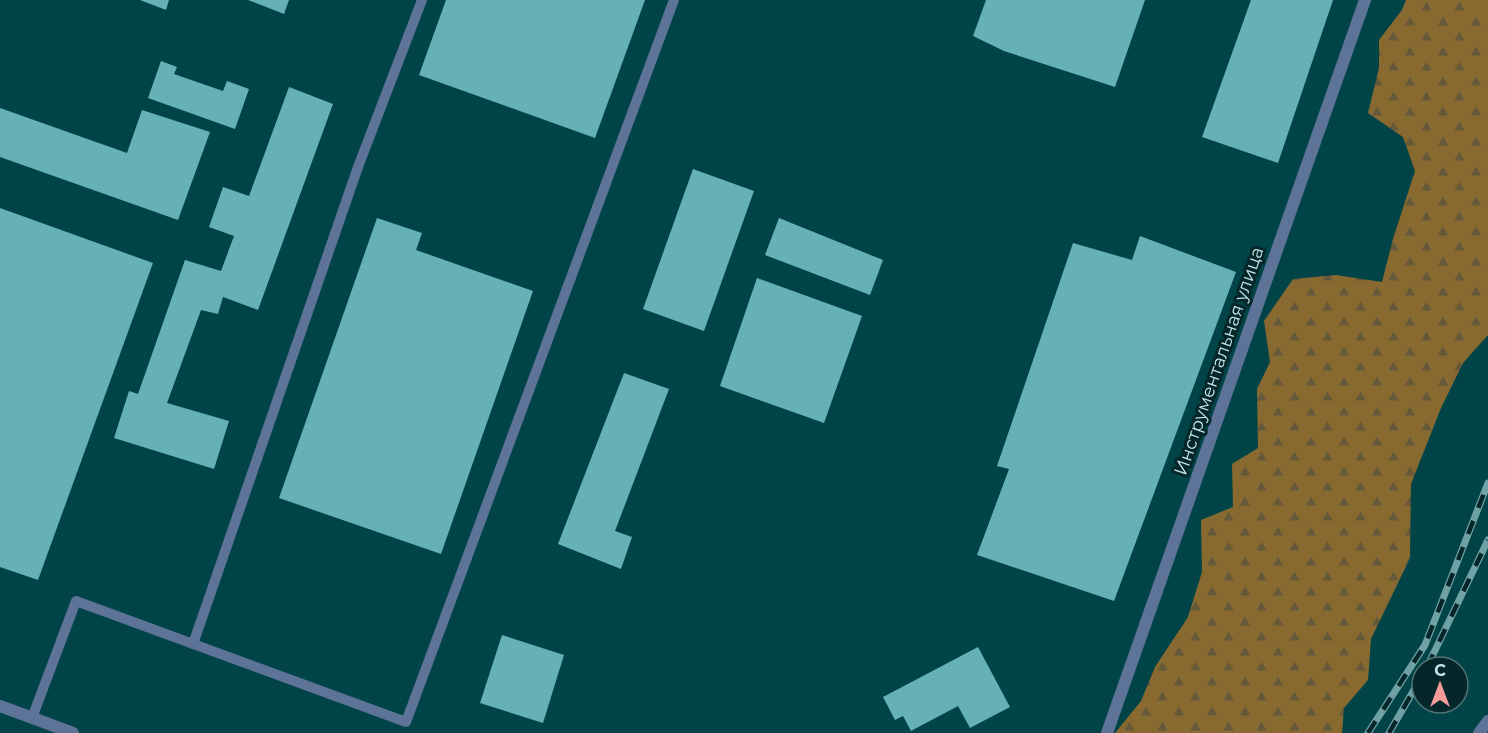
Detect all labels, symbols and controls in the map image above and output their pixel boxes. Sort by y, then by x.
street label: Инструментальная улица [1170,244,1268,478]
north arrow [1410,655,1470,715]
text: С [1434,661,1446,680]

